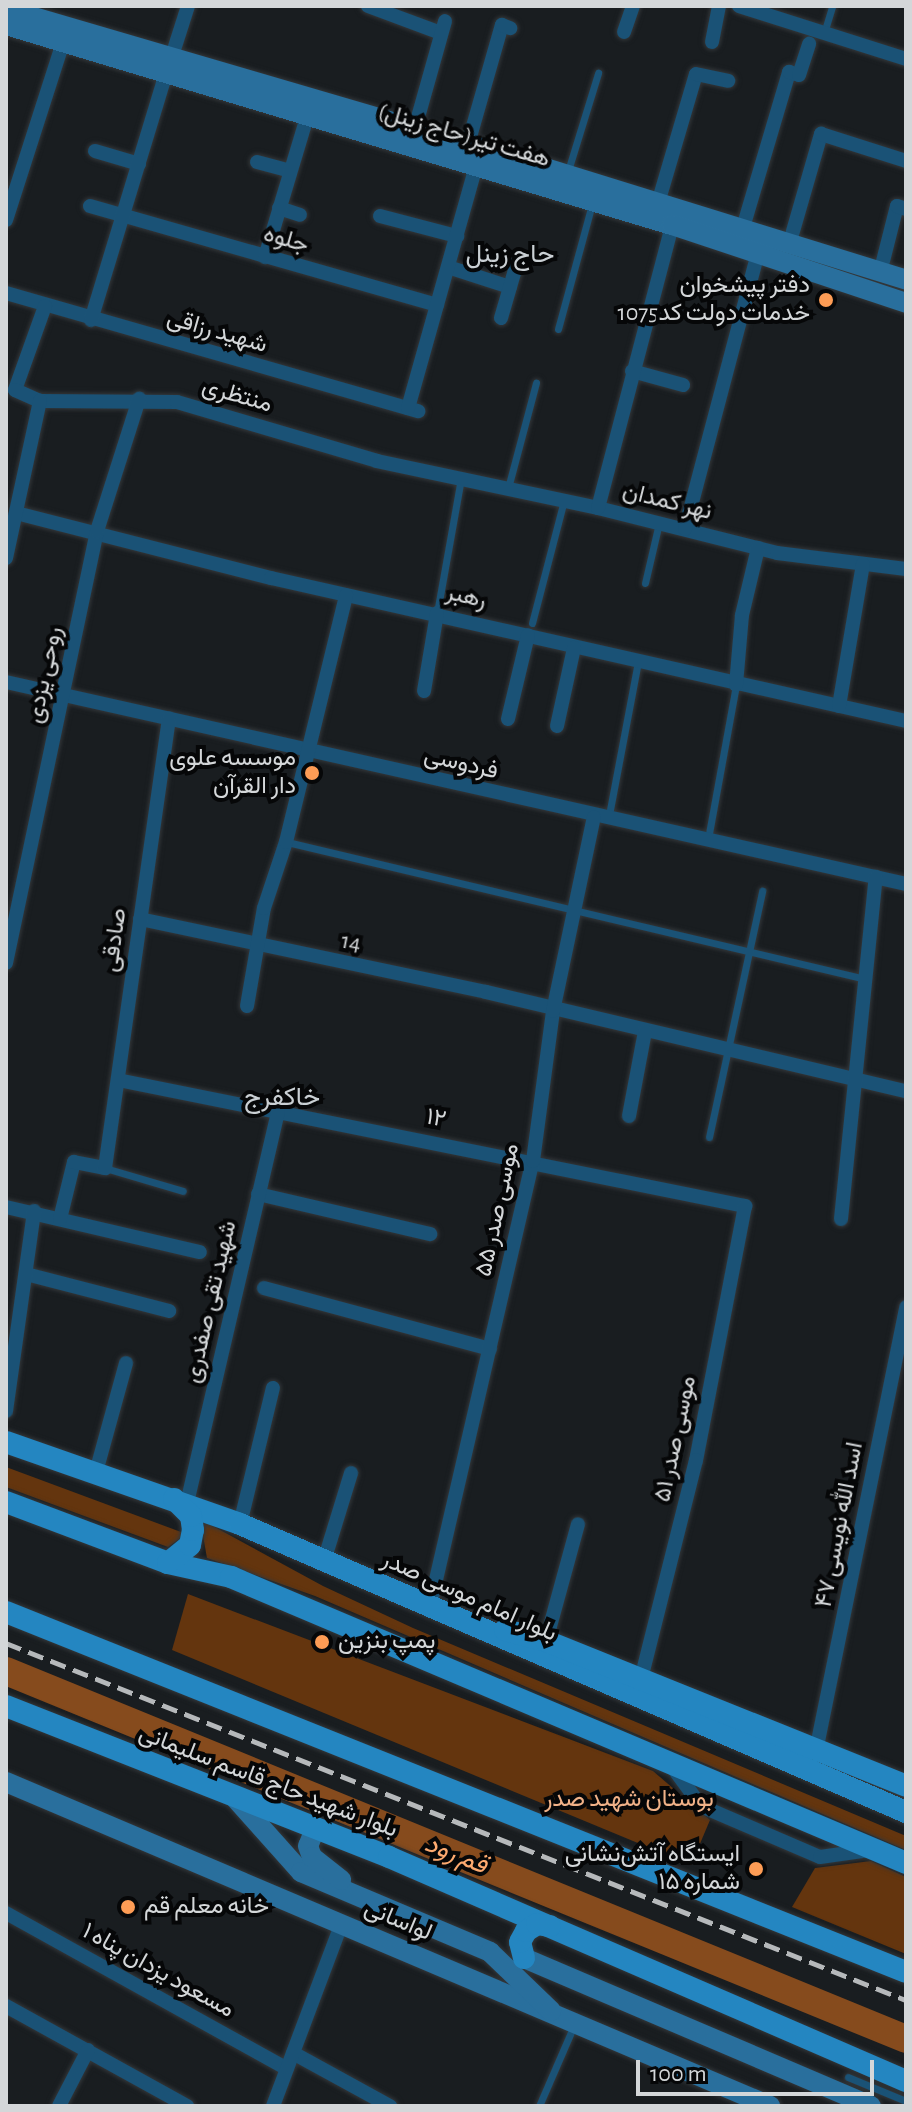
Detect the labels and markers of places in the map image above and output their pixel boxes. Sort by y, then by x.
place label: دفتر پیشخوان خدمات دولت کد1075 [617,272,810,328]
marker: دفتر پیشخوان خدمات دولت کد1075 [817,291,835,309]
place label: موسسه علوی دار القرآن [169,745,296,801]
marker: موسسه علوی دار القرآن [303,764,321,782]
place label: پمپ بنزین [338,1628,436,1656]
marker: پمپ بنزین [313,1633,331,1651]
place label: ایستگاه آتش‌نشانی شماره ۱۵ [565,1841,740,1897]
marker: ایستگاه آتش‌نشانی شماره ۱۵ [747,1860,765,1878]
place label: خانه معلم قم [144,1893,269,1921]
marker: خانه معلم قم [119,1898,137,1916]

